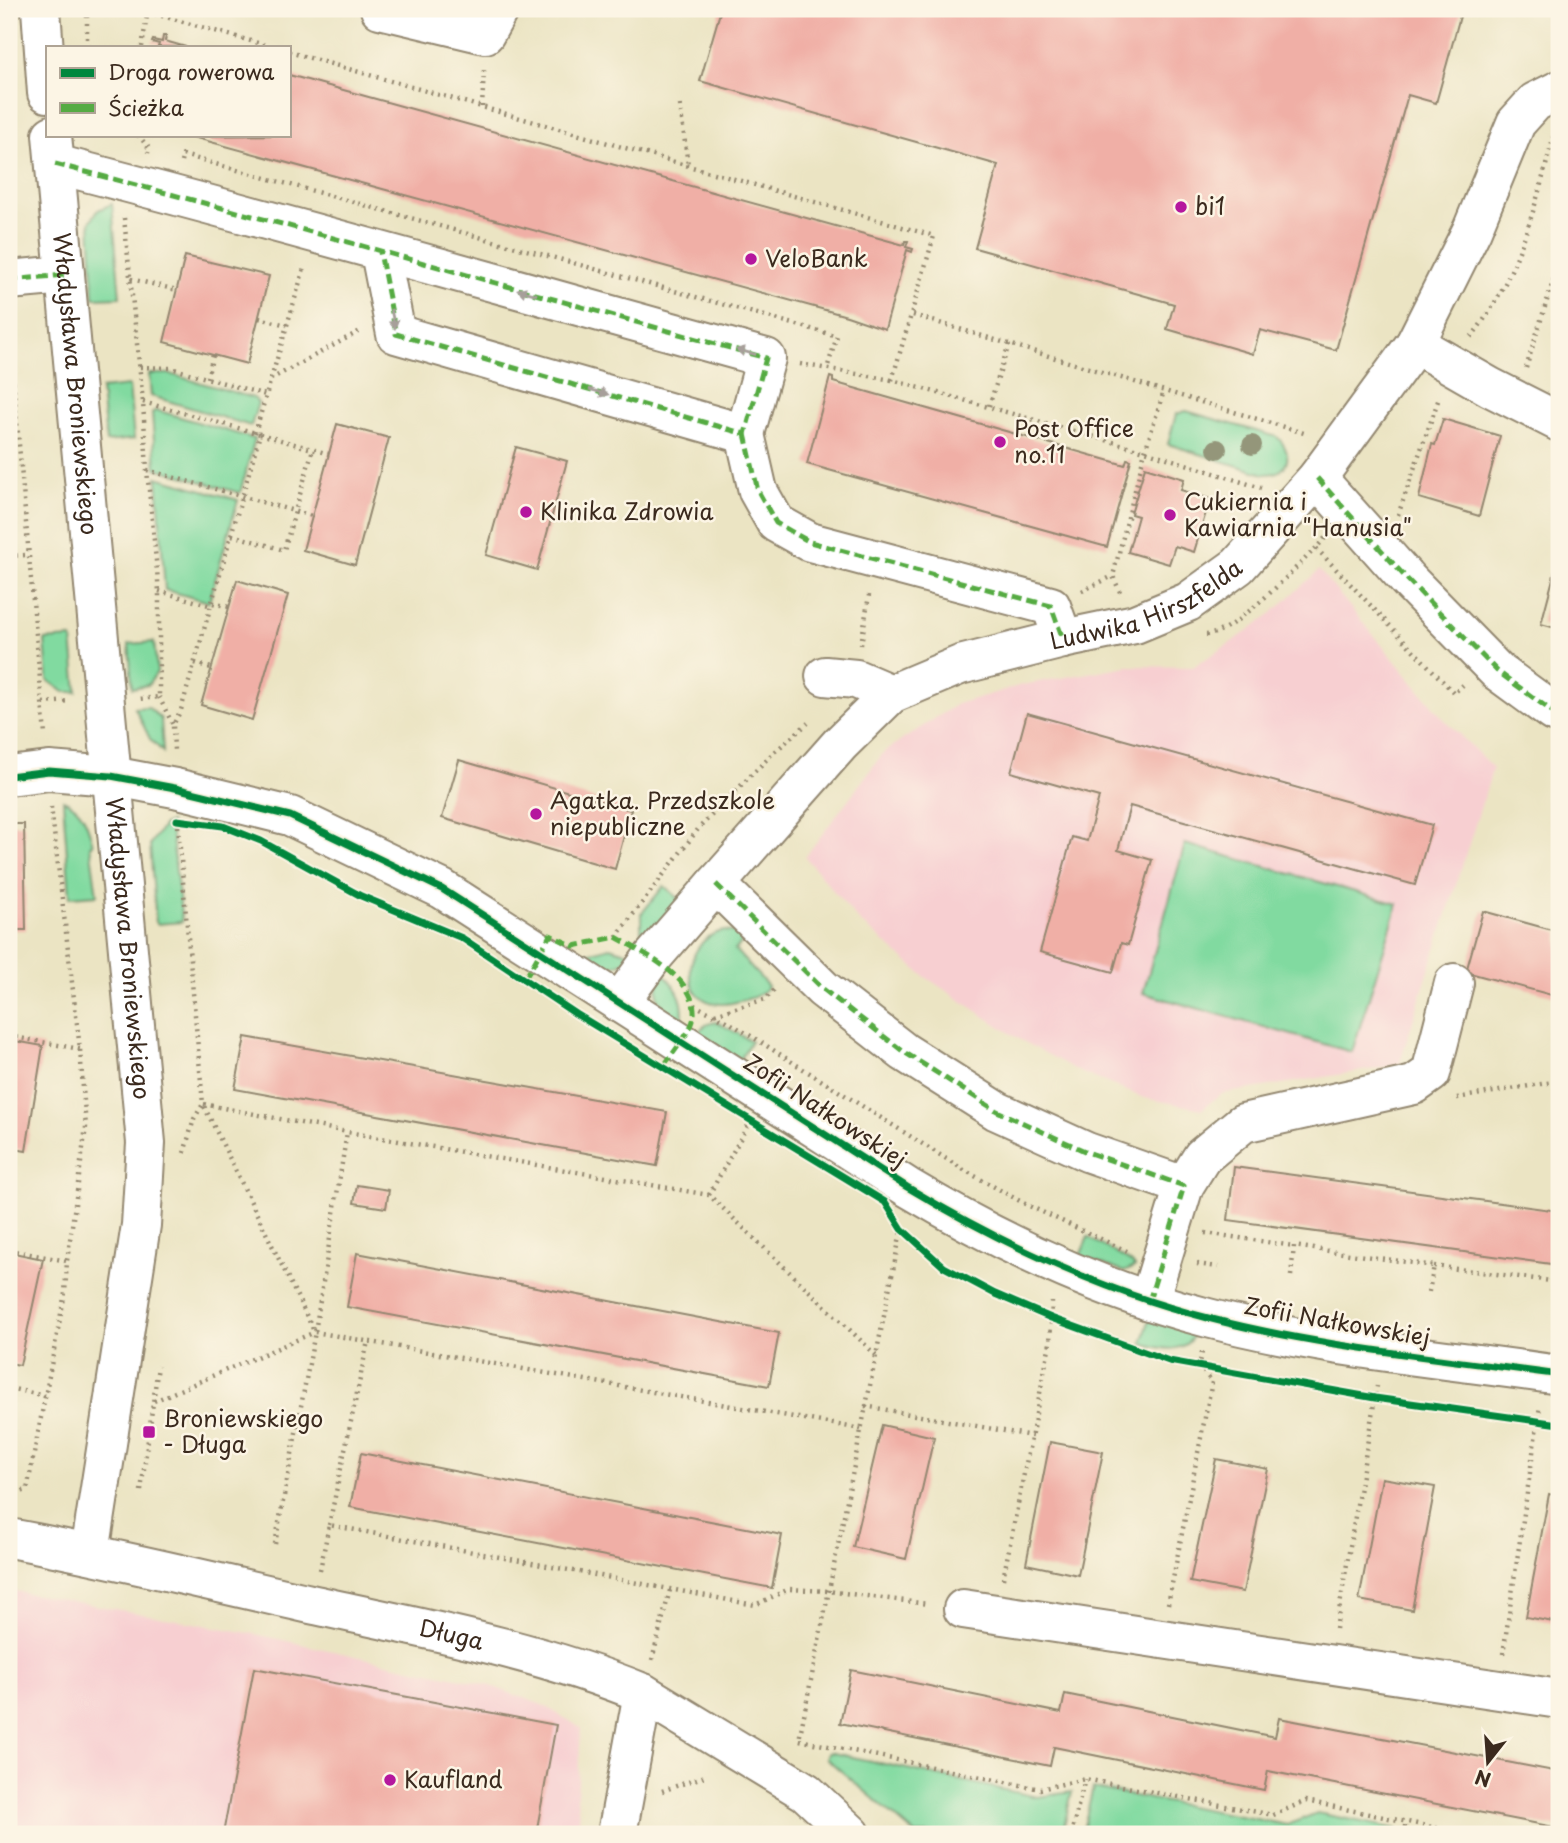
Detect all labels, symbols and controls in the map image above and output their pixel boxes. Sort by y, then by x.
legend [46,46,290,136]
text: Droga rowerowa [108,55,274,87]
text: Ścieżka [108,91,184,123]
place label: bi1 [1195,188,1225,223]
marker: bi1 [1173,199,1189,215]
street label: Władysława Broniewskiego [45,231,108,536]
place label: VeloBank [765,240,868,275]
marker: VeloBank [743,251,759,267]
one-way arrow [516,286,538,297]
one-way arrow [387,308,398,330]
one-way arrow [735,347,756,357]
one-way arrow [589,388,610,398]
place label: Post Office no.11 [1014,410,1134,471]
marker: Post Office no.11 [992,434,1008,450]
place label: Cukiernia i Kawiarnia "Hanusia" [1184,483,1412,544]
place label: Klinika Zdrowia [540,493,714,528]
marker: Klinika Zdrowia [518,504,534,520]
marker: Cukiernia i Kawiarnia "Hanusia" [1162,507,1178,523]
street label: Ludwika Hirszfelda [1046,549,1249,658]
place label: Agatka. Przedszkole niepubliczne [550,782,775,843]
street label: Władysława Broniewskiego [98,796,161,1101]
marker: Agatka. Przedszkole niepubliczne [528,806,544,822]
street label: Zofii Nałkowskiej [737,1044,914,1176]
street label: Zofii Nałkowskiej [1242,1287,1433,1354]
place label: Broniewskiego - Długa [163,1400,323,1461]
marker: Broniewskiego - Długa [141,1424,157,1440]
street label: Długa [416,1609,488,1658]
north arrow [1452,1728,1522,1798]
place label: Kaufland [404,1761,503,1796]
text: N [1471,1764,1494,1795]
marker: Kaufland [382,1772,398,1788]

